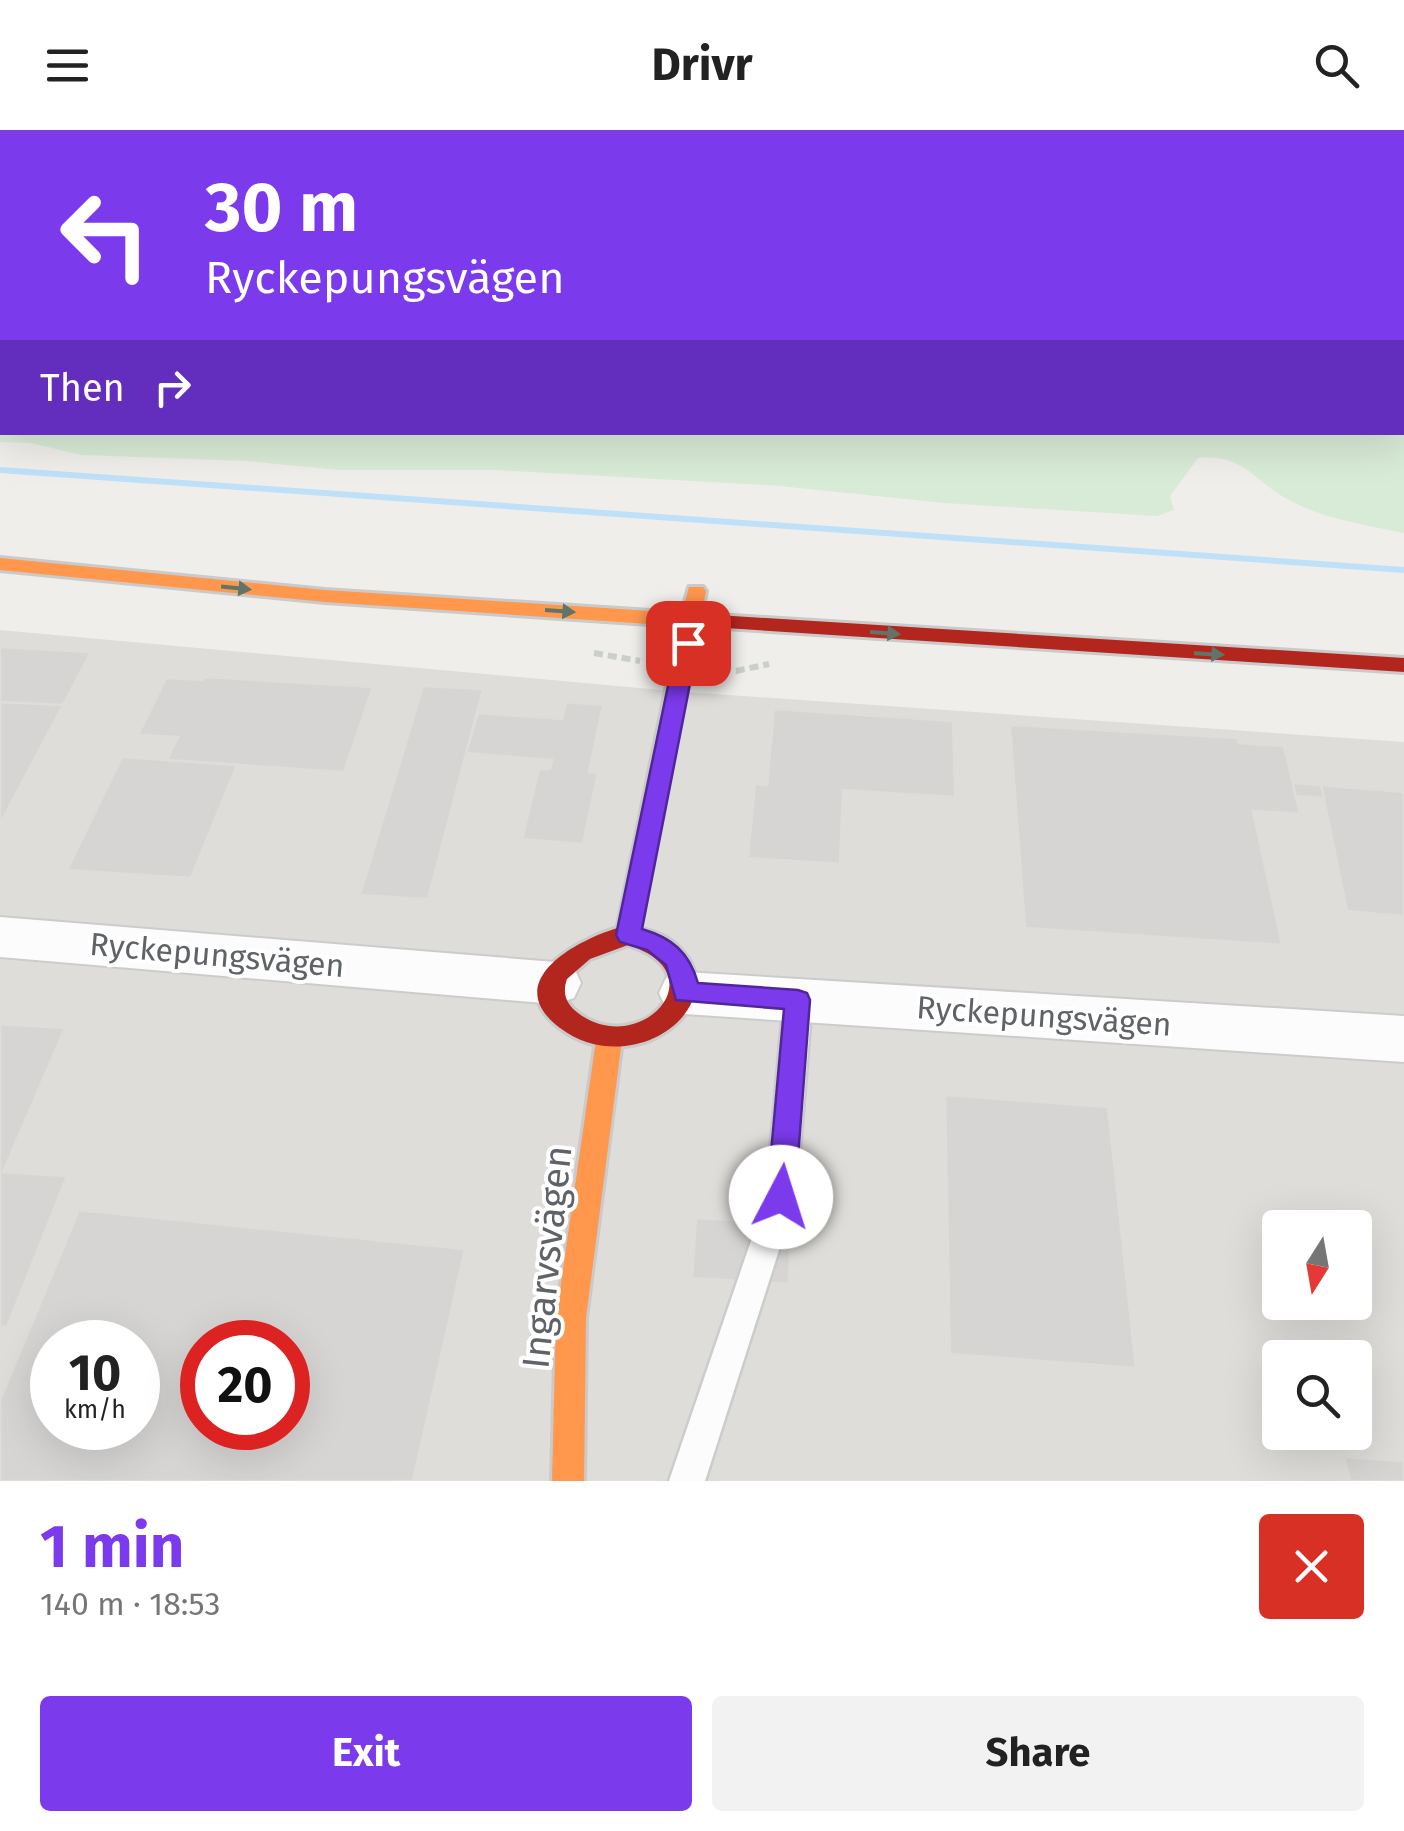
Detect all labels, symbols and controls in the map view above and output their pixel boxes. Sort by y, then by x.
icon: menu [40,38,95,93]
text: Drivr [651,38,753,92]
icon: search [1309,38,1364,93]
text: 30 m [205,166,358,250]
icon: left [40,170,170,300]
text: Ryckepungsvägen [205,251,565,305]
icon: right [145,360,200,415]
text: Then [40,365,125,411]
one-way arrow [221,580,253,596]
pin [646,601,731,686]
one-way arrow [545,603,577,619]
icon: arrive [661,616,716,671]
one-way arrow [869,625,901,641]
one-way arrow [1194,646,1225,662]
street label: Ryckepungsvägen [88,925,346,985]
street label: Ryckepungsvägen [915,988,1173,1044]
street label: Ingarvsvägen [512,1143,582,1371]
position arrow [729,1145,833,1249]
north arrow [1262,1210,1372,1320]
map controls [1262,1210,1372,1450]
speed limit sign: 20 [180,1320,310,1450]
button: search [1262,1340,1372,1450]
text: 10 [69,1343,121,1403]
text: km/h [64,1395,126,1425]
text: 1 min [40,1511,184,1583]
button: close [1259,1514,1364,1619]
text: 140 m · 18:53 [40,1585,220,1623]
button: Exit [40,1696,692,1811]
button: Share [712,1696,1364,1811]

